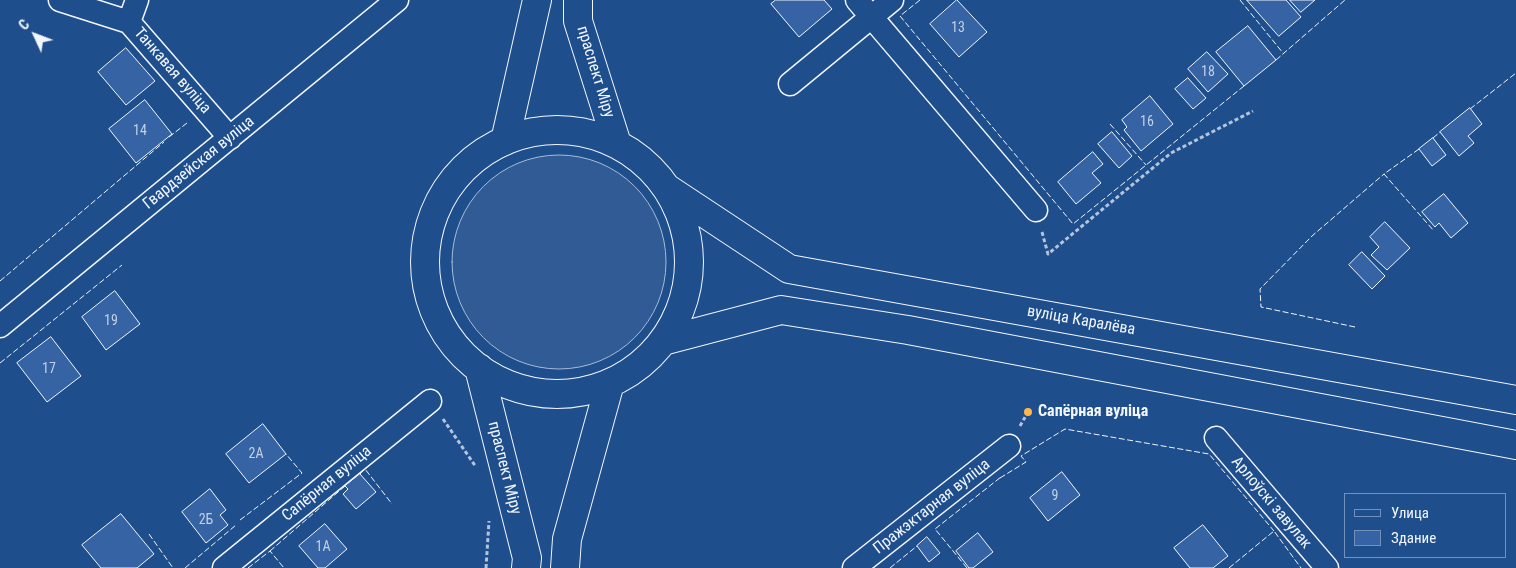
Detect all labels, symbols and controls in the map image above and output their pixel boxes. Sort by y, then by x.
north arrow [10,10,60,60]
text: С [15,16,33,33]
house number: 13 [951,20,965,36]
street label: Танкавая вуліца [129,24,215,118]
street label: праспект Міру [572,24,618,120]
house number: 18 [1201,64,1215,80]
street label: Гвардзейская вуліца [140,112,258,214]
house number: 16 [1140,114,1154,130]
house number: 14 [133,123,147,139]
street label: вуліца Каралёва [1025,302,1137,340]
house number: 19 [104,313,118,329]
house number: 17 [42,361,56,377]
place label: Сапёрная вуліца [1038,402,1148,422]
marker: Сапёрная вуліца [1022,406,1034,418]
street label: праспект Міру [483,420,525,516]
street label: Сапёрная вуліца [278,442,376,526]
house number: 2А [249,446,263,462]
street label: Арлоўскі завулак [1227,453,1315,553]
street label: Пражэктарная вуліца [870,455,994,559]
house number: 9 [1052,488,1058,504]
legend [1344,493,1506,558]
text: Улица [1391,504,1429,522]
house number: 2Б [199,512,213,528]
text: Здание [1391,529,1436,547]
house number: 1А [316,539,330,555]

